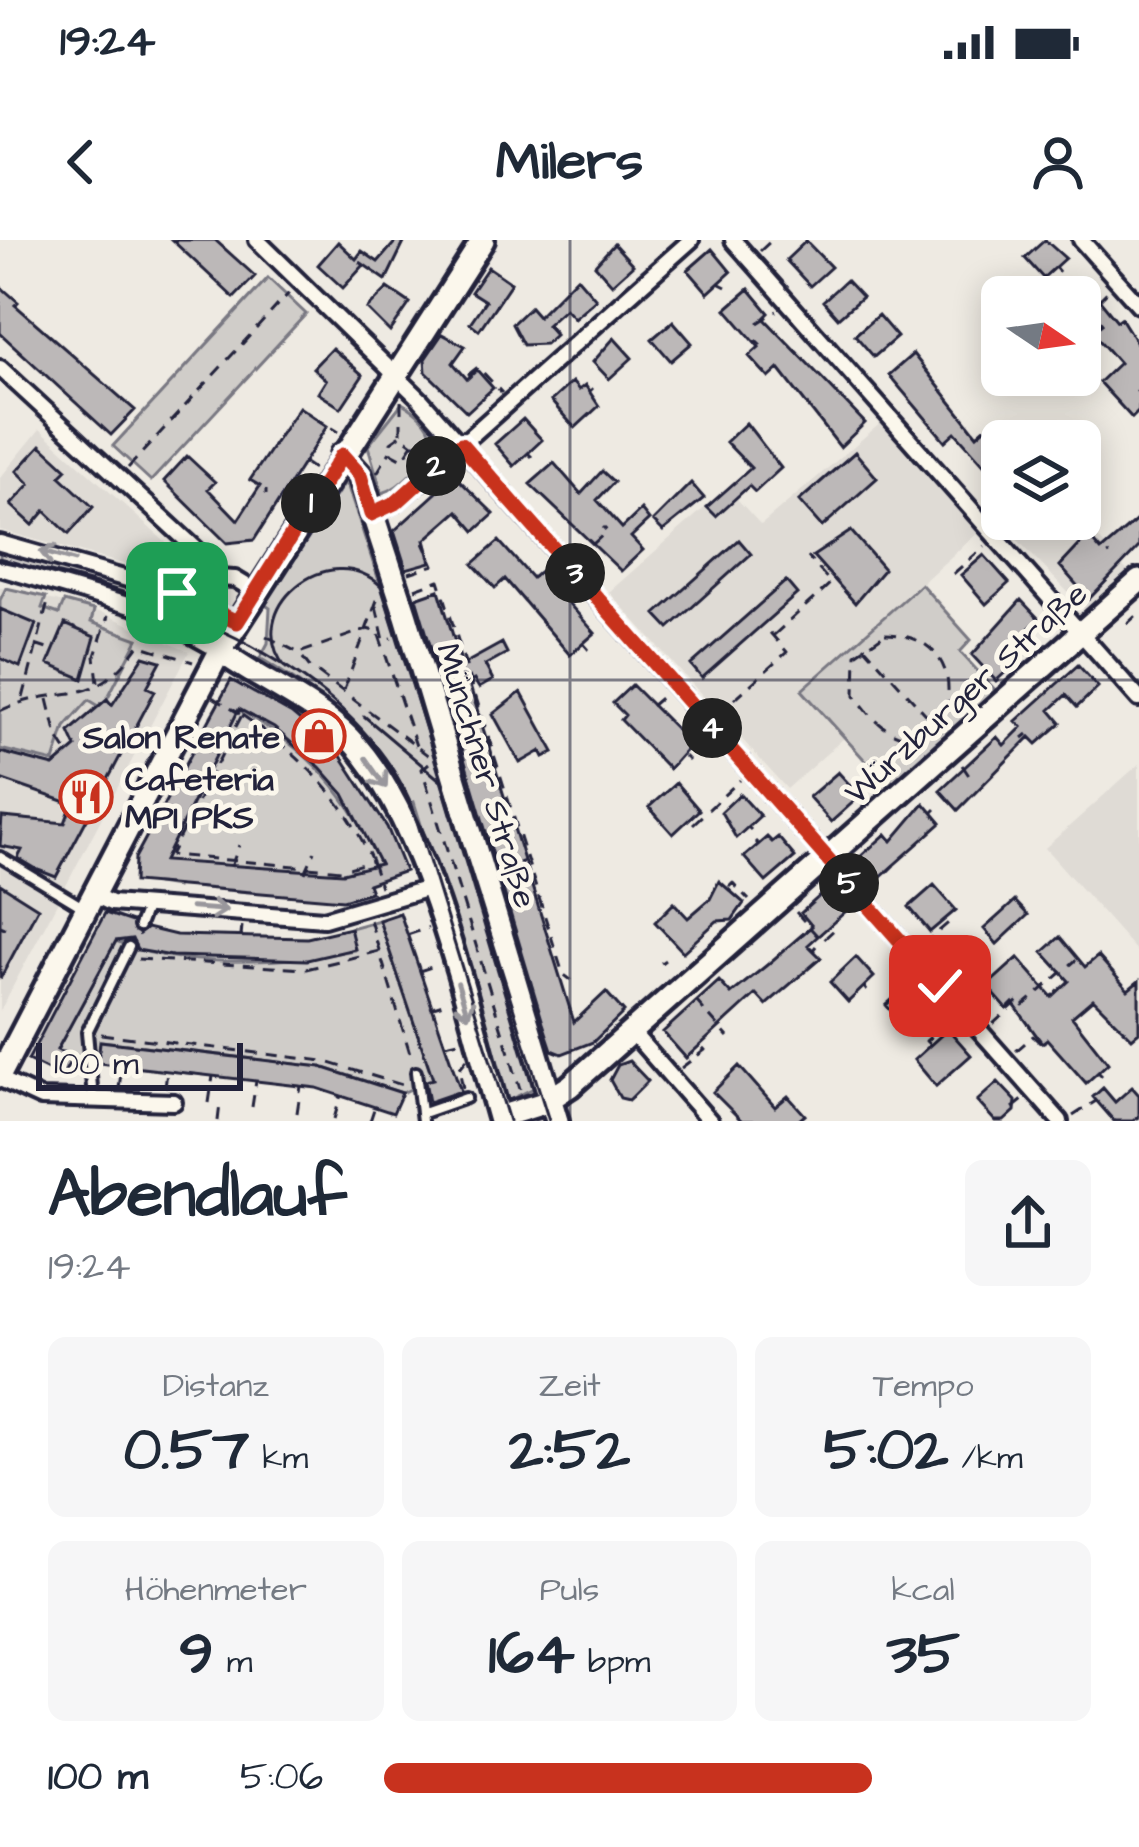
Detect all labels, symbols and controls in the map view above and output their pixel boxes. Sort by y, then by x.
text: 19:24 [60,11,155,73]
text: Milers [496,125,643,200]
icon: back [48,129,114,195]
icon: person [1025,129,1091,195]
north arrow [981,276,1101,396]
map controls [981,276,1101,540]
button: layers [981,420,1101,540]
pin: 2 [406,436,466,496]
text: 2 [427,443,445,489]
pin: 1 [281,473,341,533]
text: 1 [309,480,313,526]
pin [126,542,228,644]
pin: 3 [545,543,605,603]
one-way arrow [39,544,77,566]
text: 3 [567,550,583,596]
icon: arrive [144,560,210,626]
street label: Würzburger Straße [835,572,1099,817]
street label: Münchner Straße [424,638,548,914]
pin: 4 [682,698,742,758]
text: 4 [701,705,723,751]
shop icon: Salon Renate [291,708,347,764]
place label: Salon Renate [82,715,280,761]
one-way arrow [363,756,388,790]
place label: Cafeteria MPI PKS [125,757,274,841]
restaurant icon: Cafeteria MPI PKS [58,769,114,825]
pin: 5 [819,853,879,913]
text: 5 [837,860,861,906]
one-way arrow [189,898,228,921]
pin [889,935,991,1037]
icon: check [907,953,973,1019]
one-way arrow [454,980,476,1018]
scale bar [36,1037,243,1090]
text: 100 m [54,1041,139,1087]
text: Abendlauf [48,1150,347,1242]
button: share [965,1160,1091,1286]
text: 19:24 [48,1241,131,1295]
text: Distanz [163,1363,269,1409]
text: Zeit [538,1363,601,1409]
text: Tempo [873,1363,974,1409]
text: 0.57 [123,1409,249,1492]
text: 2:52 [509,1409,630,1492]
text: 5:02 [824,1409,948,1492]
text: km [249,1435,308,1481]
text: /km [948,1435,1023,1481]
text: Höhenmeter [125,1567,307,1613]
text: Puls [540,1567,599,1613]
text: kcal [892,1567,955,1613]
text: 9 [179,1613,213,1696]
text: 164 [489,1613,575,1696]
text: 35 [887,1613,960,1696]
text: m [213,1639,252,1685]
text: bpm [575,1639,650,1685]
text: 100 m [48,1751,148,1805]
text: 5:06 [240,1751,323,1805]

